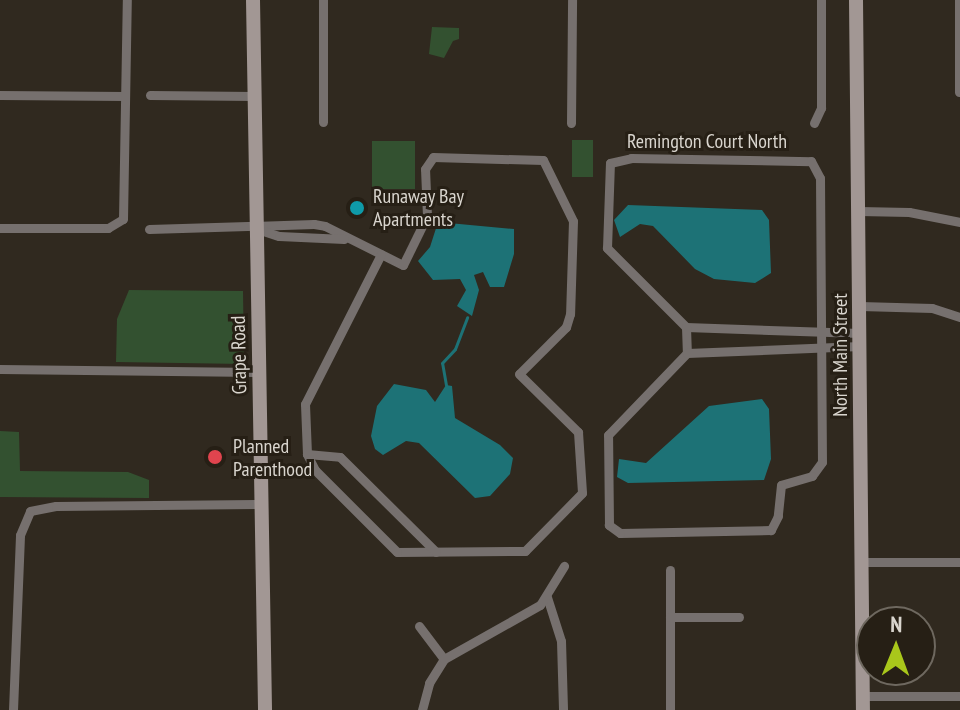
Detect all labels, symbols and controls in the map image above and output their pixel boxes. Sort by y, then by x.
street label: Remington Court North [627,129,787,153]
place label: Runaway Bay Apartments [373,184,465,231]
marker: Runaway Bay Apartments [348,199,366,217]
street label: North Main Street [828,293,852,417]
street label: Grape Road [226,315,252,395]
place label: Planned Parenthood [233,434,312,481]
marker: Planned Parenthood [204,446,226,468]
north arrow [856,606,936,686]
text: N [890,610,903,638]

